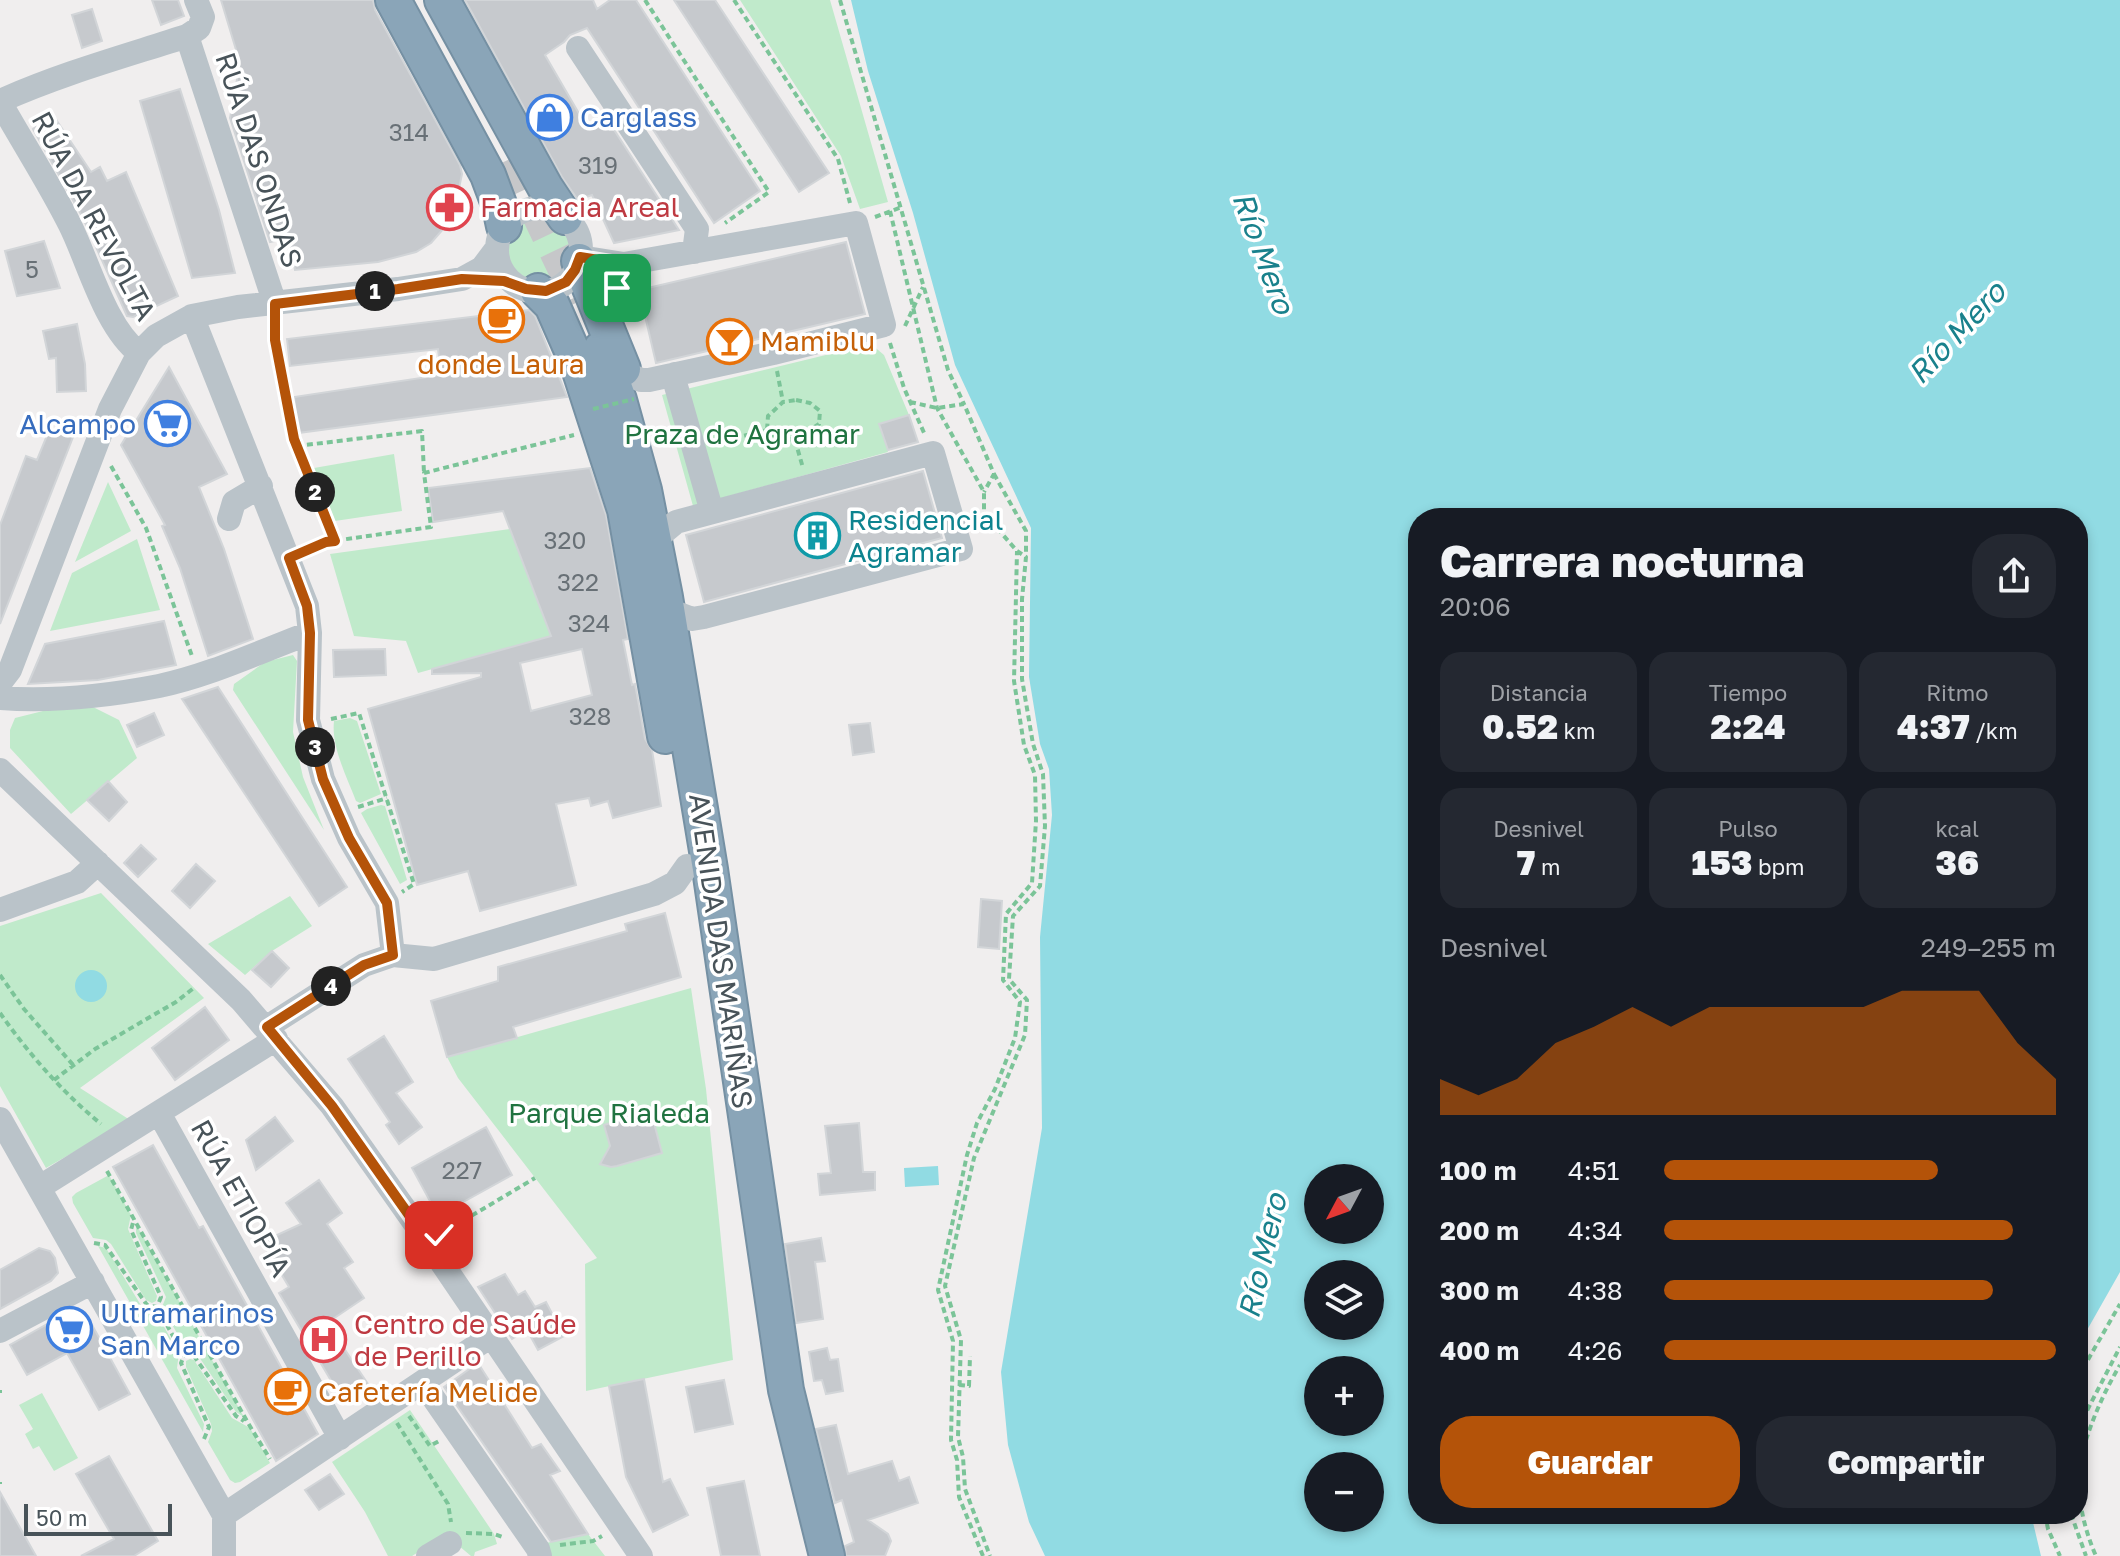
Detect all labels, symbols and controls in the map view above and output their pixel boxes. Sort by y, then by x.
street label: RÚA DAS ONDAS [209,48,310,271]
shop icon: Carglass [525,93,573,141]
place label: Carglass [580,100,697,133]
street label: RÚA DA REVOLTA [25,106,164,326]
house number: 314 [389,117,429,146]
house number: 319 [578,150,618,179]
pharmacy icon: Farmacia Areal [425,183,473,231]
water label: Río Mero [1225,187,1303,320]
place label: Farmacia Areal [480,190,679,223]
house number: 5 [25,254,39,283]
pin [583,254,651,322]
icon: arrive [595,266,639,310]
pin: 1 [355,271,395,311]
water label: Río Mero [1900,272,2014,391]
text: 1 [369,277,381,304]
cafe icon: donde Laura [477,295,525,343]
bar icon: Mamiblu [705,317,753,365]
place label: Mamiblu [760,324,875,357]
place label: donde Laura [417,347,585,380]
supermarket icon: Alcampo [143,400,191,448]
place label: Alcampo [19,407,136,440]
park label: Praza de Agramar [624,417,860,450]
pin: 2 [295,472,335,512]
text: 2 [308,478,322,505]
place label: Residencial Agramar [848,503,1004,568]
building icon: Residencial Agramar [793,512,841,560]
house number: 320 [544,525,586,554]
text: Carrera nocturna [1440,534,1804,587]
button: share [1972,534,2056,618]
house number: 322 [557,567,599,596]
text: 20:06 [1440,591,1511,622]
house number: 324 [568,608,610,637]
text: Distancia [1490,679,1588,706]
text: Tiempo [1709,679,1787,706]
text: Ritmo [1926,679,1988,706]
house number: 328 [569,701,611,730]
text: 0.52 [1482,706,1558,746]
text: 2:24 [1711,706,1785,746]
text: 4:37 [1897,706,1970,746]
text: km [1558,717,1595,744]
text: /km [1970,717,2018,744]
pin: 3 [295,727,335,767]
text: 3 [308,733,322,760]
street label: AVENIDA DAS MARIÑAS [683,791,760,1111]
text: Desnivel [1493,815,1584,842]
text: Pulso [1718,815,1778,842]
text: kcal [1936,815,1979,842]
text: 7 [1517,842,1535,882]
text: 153 [1692,842,1752,882]
text: 36 [1936,842,1979,882]
text: m [1535,853,1560,880]
text: bpm [1752,853,1804,880]
text: Desnivel [1440,932,1547,963]
text: 249–255 m [1921,932,2056,963]
pin: 4 [311,966,351,1006]
text: 4 [324,972,338,999]
park label: Parque Rialeda [508,1096,710,1129]
street label: RÚA ETIOPÍA [185,1114,298,1282]
house number: 227 [442,1155,482,1184]
text: 100 m [1440,1155,1516,1186]
text: 4:51 [1568,1155,1619,1186]
north arrow [1304,1164,1384,1244]
map controls [1304,1164,1384,1532]
water label: Río Mero [1230,1188,1294,1321]
pin [405,1201,473,1269]
icon: check [417,1213,461,1257]
text: 200 m [1440,1215,1519,1246]
text: 4:34 [1568,1215,1623,1246]
button: layers [1304,1260,1384,1340]
text: 300 m [1440,1275,1519,1306]
text: 4:38 [1568,1275,1623,1306]
place label: Ultramarinos San Marco [100,1296,274,1361]
supermarket icon: Ultramarinos San Marco [45,1305,93,1353]
place label: Centro de Saúde de Perillo [354,1307,576,1372]
hospital icon: Centro de Saúde de Perillo [299,1316,347,1364]
text: 400 m [1440,1335,1519,1366]
text: 4:26 [1568,1335,1622,1366]
button: + [1304,1356,1384,1436]
cafe icon: Cafetería Melide [263,1368,311,1416]
place label: Cafetería Melide [318,1375,538,1408]
button: Guardar [1440,1416,1740,1508]
button: Compartir [1756,1416,2056,1508]
button: − [1304,1452,1384,1532]
scale bar [24,1500,172,1536]
text: 50 m [36,1504,87,1531]

